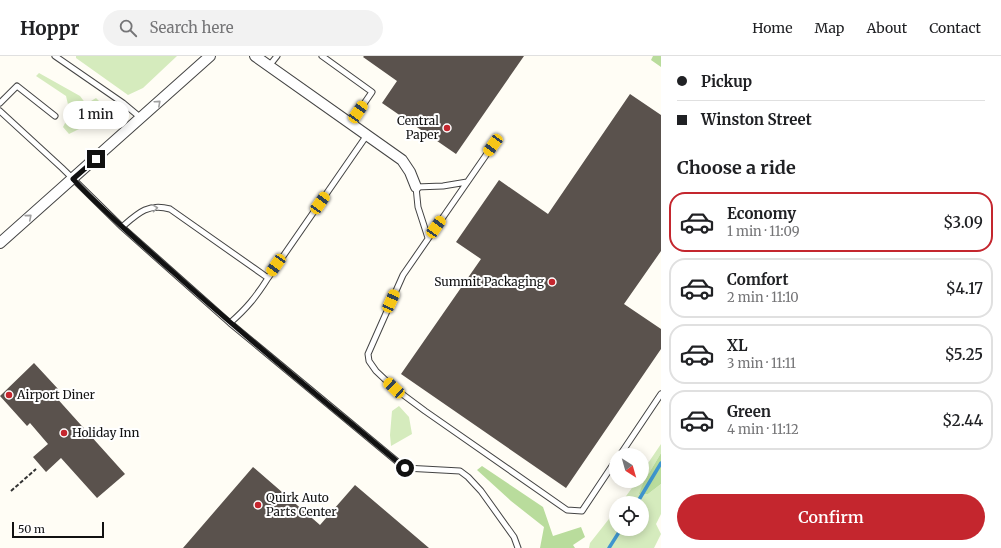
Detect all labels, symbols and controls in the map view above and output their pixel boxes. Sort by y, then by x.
search box [103,10,383,46]
text: Hoppr [20,16,79,40]
icon: search [117,17,139,39]
text: Search here [149,18,234,37]
text: Home [752,19,793,37]
text: Map [815,19,844,37]
text: About [866,19,907,37]
text: Contact [929,19,981,37]
text: Pickup [701,72,752,91]
car [346,99,370,125]
one-way arrow [153,100,161,108]
callout: 1 min [63,101,129,129]
text: 1 min [79,106,113,123]
text: Winston Street [701,110,812,129]
place label: Central Paper [397,113,440,142]
marker: Central Paper [442,123,452,133]
car [481,132,505,158]
route end [87,150,105,168]
text: Choose a ride [677,156,796,179]
car [308,190,332,216]
one-way arrow [151,204,158,213]
icon: car [679,204,715,240]
text: Economy [727,204,796,223]
text: $3.09 [943,213,983,232]
car [424,214,448,240]
one-way arrow [25,215,32,222]
text: 1 min · 11:09 [727,223,800,240]
car [264,252,288,278]
icon: car [679,270,715,306]
text: Comfort [727,270,788,289]
place label: Summit Packaging [434,274,545,289]
marker: Summit Packaging [547,277,557,287]
text: $4.17 [946,279,983,298]
car [381,288,401,314]
text: 2 min · 11:10 [727,289,799,306]
icon: car [679,336,715,372]
text: XL [727,336,748,355]
text: $5.25 [945,345,983,364]
text: 3 min · 11:11 [727,355,796,372]
car [381,375,407,401]
place label: Airport Diner [16,387,96,402]
marker: Airport Diner [4,390,14,400]
icon: car [679,402,715,438]
text: Green [727,402,771,421]
text: $2.44 [942,411,983,430]
text: 4 min · 11:12 [727,421,799,438]
place label: Holiday Inn [72,425,140,440]
marker: Holiday Inn [59,428,69,438]
north arrow [609,448,649,488]
map controls [609,448,649,536]
route start [396,459,414,477]
place label: Quirk Auto Parts Center [266,490,337,519]
button: Confirm [677,494,985,540]
button: locate [609,496,649,536]
marker: Quirk Auto Parts Center [253,500,263,510]
scale bar [12,520,104,539]
text: 50 m [18,522,45,536]

